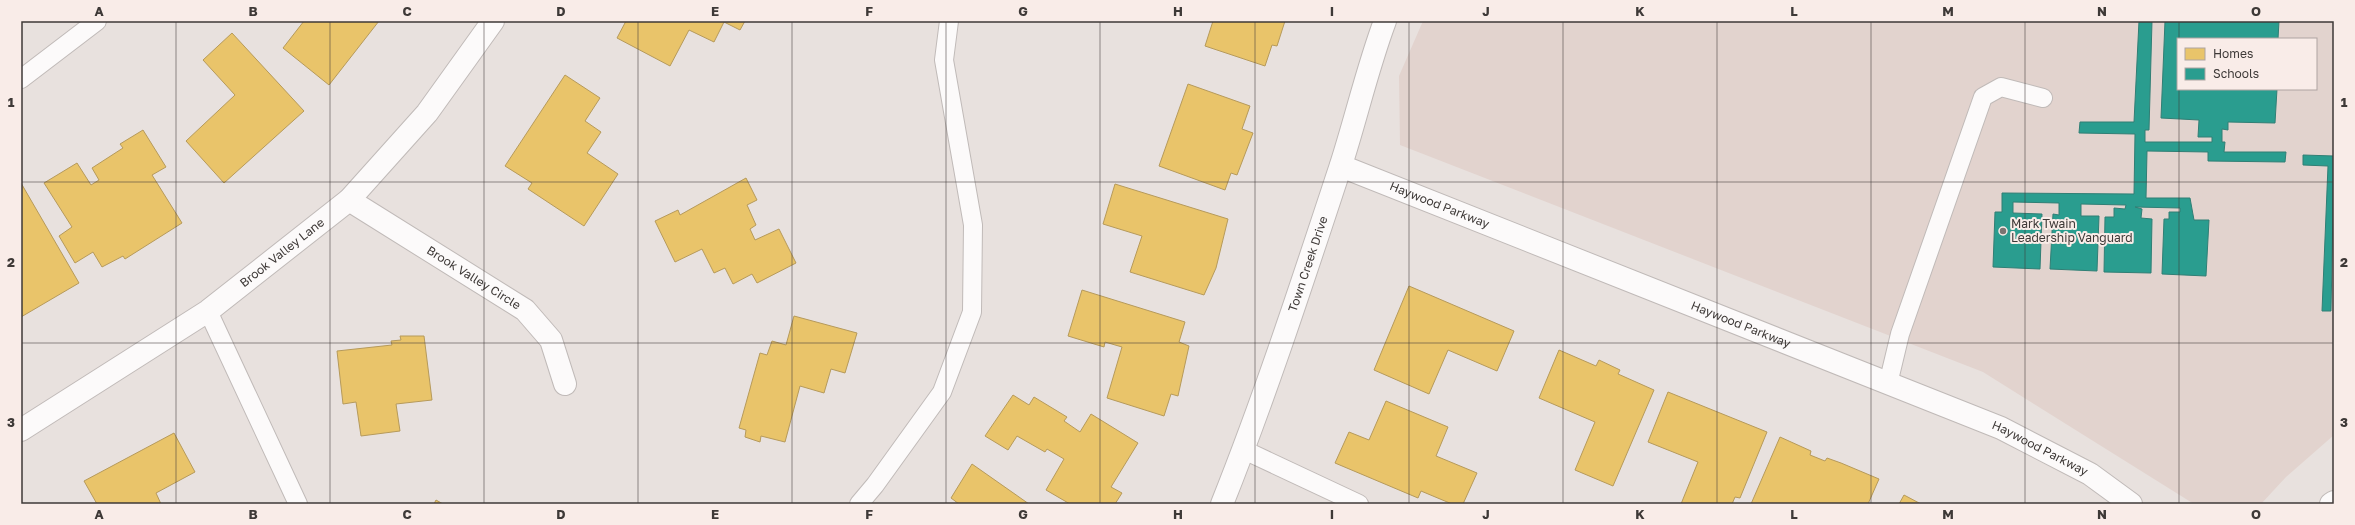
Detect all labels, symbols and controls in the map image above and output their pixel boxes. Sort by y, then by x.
text: A [94,3,104,19]
text: B [248,3,258,19]
text: C [402,3,412,19]
text: D [556,3,566,19]
text: E [711,3,719,19]
text: F [865,3,873,19]
text: G [1018,3,1028,19]
text: H [1173,3,1183,19]
text: I [1330,3,1334,19]
text: J [1482,3,1490,19]
text: K [1635,3,1645,19]
text: L [1790,3,1798,19]
text: M [1942,3,1954,19]
text: N [2097,3,2107,19]
text: O [2251,3,2261,19]
legend [2177,38,2317,90]
text: Homes [2213,46,2253,61]
text: Schools [2213,66,2259,81]
text: 1 [8,94,15,110]
text: 1 [2341,94,2348,110]
street label: Haywood Parkway [1388,178,1492,231]
street label: Brook Valley Lane [237,214,327,290]
street label: Town Creek Drive [1285,214,1331,314]
place label: Mark Twain Leadership Vanguard [2011,216,2133,245]
marker: Mark Twain Leadership Vanguard [1998,226,2008,236]
street label: Brook Valley Circle [424,242,524,313]
text: 2 [7,254,15,270]
text: 2 [2340,254,2348,270]
street label: Haywood Parkway [1689,298,1793,351]
text: 3 [7,414,15,430]
text: 3 [2340,414,2348,430]
street label: Haywood Parkway [1990,417,2091,479]
text: A [94,506,104,522]
text: B [248,506,258,522]
text: C [402,506,412,522]
text: D [556,506,566,522]
text: E [711,506,719,522]
text: F [865,506,873,522]
text: G [1018,506,1028,522]
text: H [1173,506,1183,522]
text: I [1330,506,1334,522]
text: J [1482,506,1490,522]
text: K [1635,506,1645,522]
text: L [1790,506,1798,522]
text: M [1942,506,1954,522]
text: N [2097,506,2107,522]
text: O [2251,506,2261,522]

